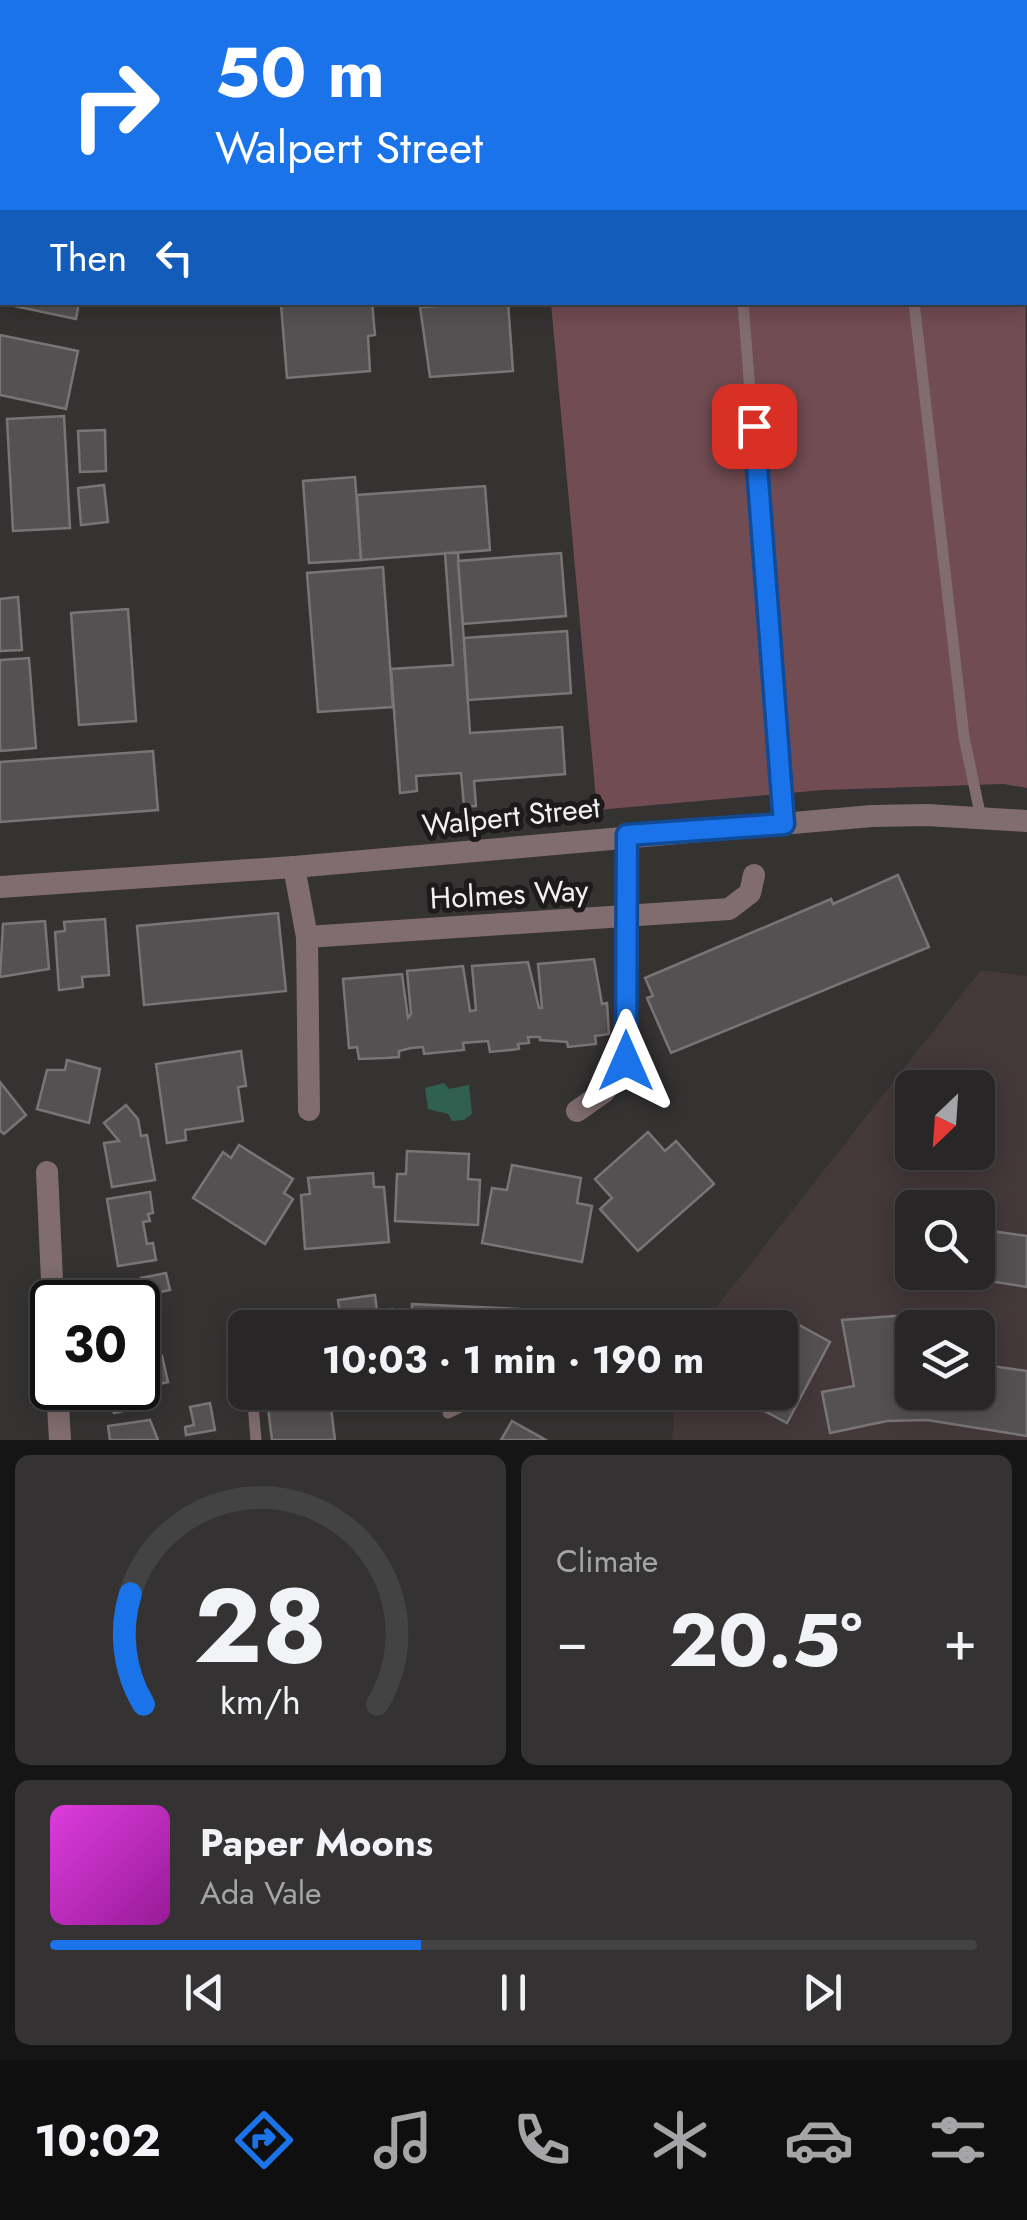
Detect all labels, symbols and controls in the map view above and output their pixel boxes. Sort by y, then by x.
text: 50 m [215,22,385,123]
icon: right [50,40,180,170]
text: Walpert Street [215,115,483,180]
text: Then [50,230,127,285]
icon: left [147,230,202,285]
pin [712,384,797,469]
icon: arrive [727,399,782,454]
street label: Walpert Street [420,785,603,847]
street label: Holmes Way [429,868,590,920]
position arrow [574,1009,678,1113]
north arrow [895,1070,995,1170]
map controls [895,1070,995,1410]
button: search [895,1190,995,1290]
speed limit sign: 30 [30,1280,160,1410]
button: layers [895,1310,995,1410]
text: 10:03 · 1 min · 190 m [322,1332,704,1387]
text: Climate [556,1538,658,1584]
text: 28 [194,1551,327,1701]
text: 20.5° [669,1586,863,1694]
text: − [556,1601,588,1681]
text: + [943,1601,977,1681]
text: km/h [220,1676,301,1727]
text: Paper Moons [200,1815,433,1870]
text: Ada Vale [200,1870,322,1916]
icon: previous [177,1965,232,2020]
icon: pause [486,1965,541,2020]
icon: next [795,1965,850,2020]
icon: directions [229,2105,299,2175]
icon: music [368,2105,438,2175]
icon: phone [507,2105,577,2175]
icon: climate [645,2105,715,2175]
icon: car [784,2105,854,2175]
icon: filters [923,2105,993,2175]
text: 10:02 [34,2108,161,2173]

